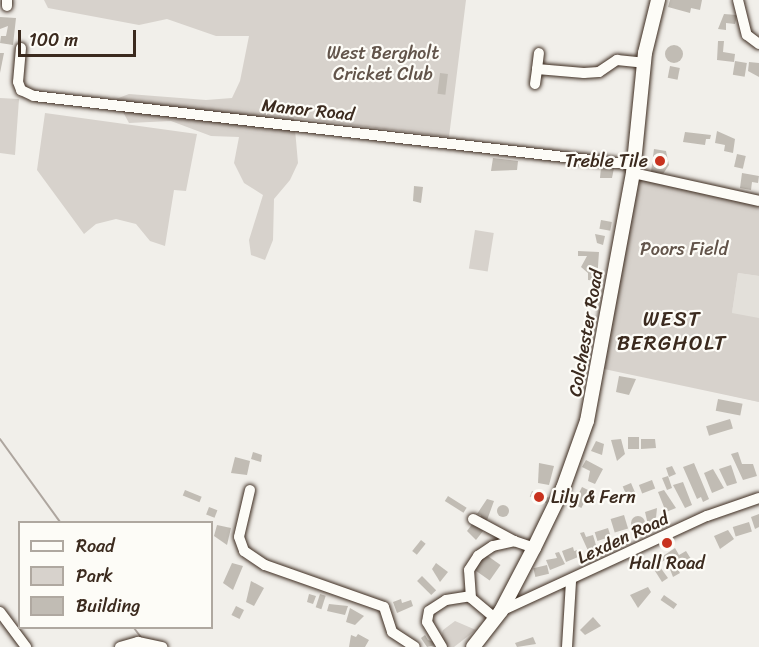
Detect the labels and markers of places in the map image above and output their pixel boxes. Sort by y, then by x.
place label: Treble Tile [565,150,648,172]
marker: Treble Tile [653,154,667,168]
place label: Lily & Fern [551,486,636,508]
marker: Lily & Fern [532,490,546,504]
marker: Hall Road [660,536,674,550]
place label: Hall Road [629,552,705,574]

